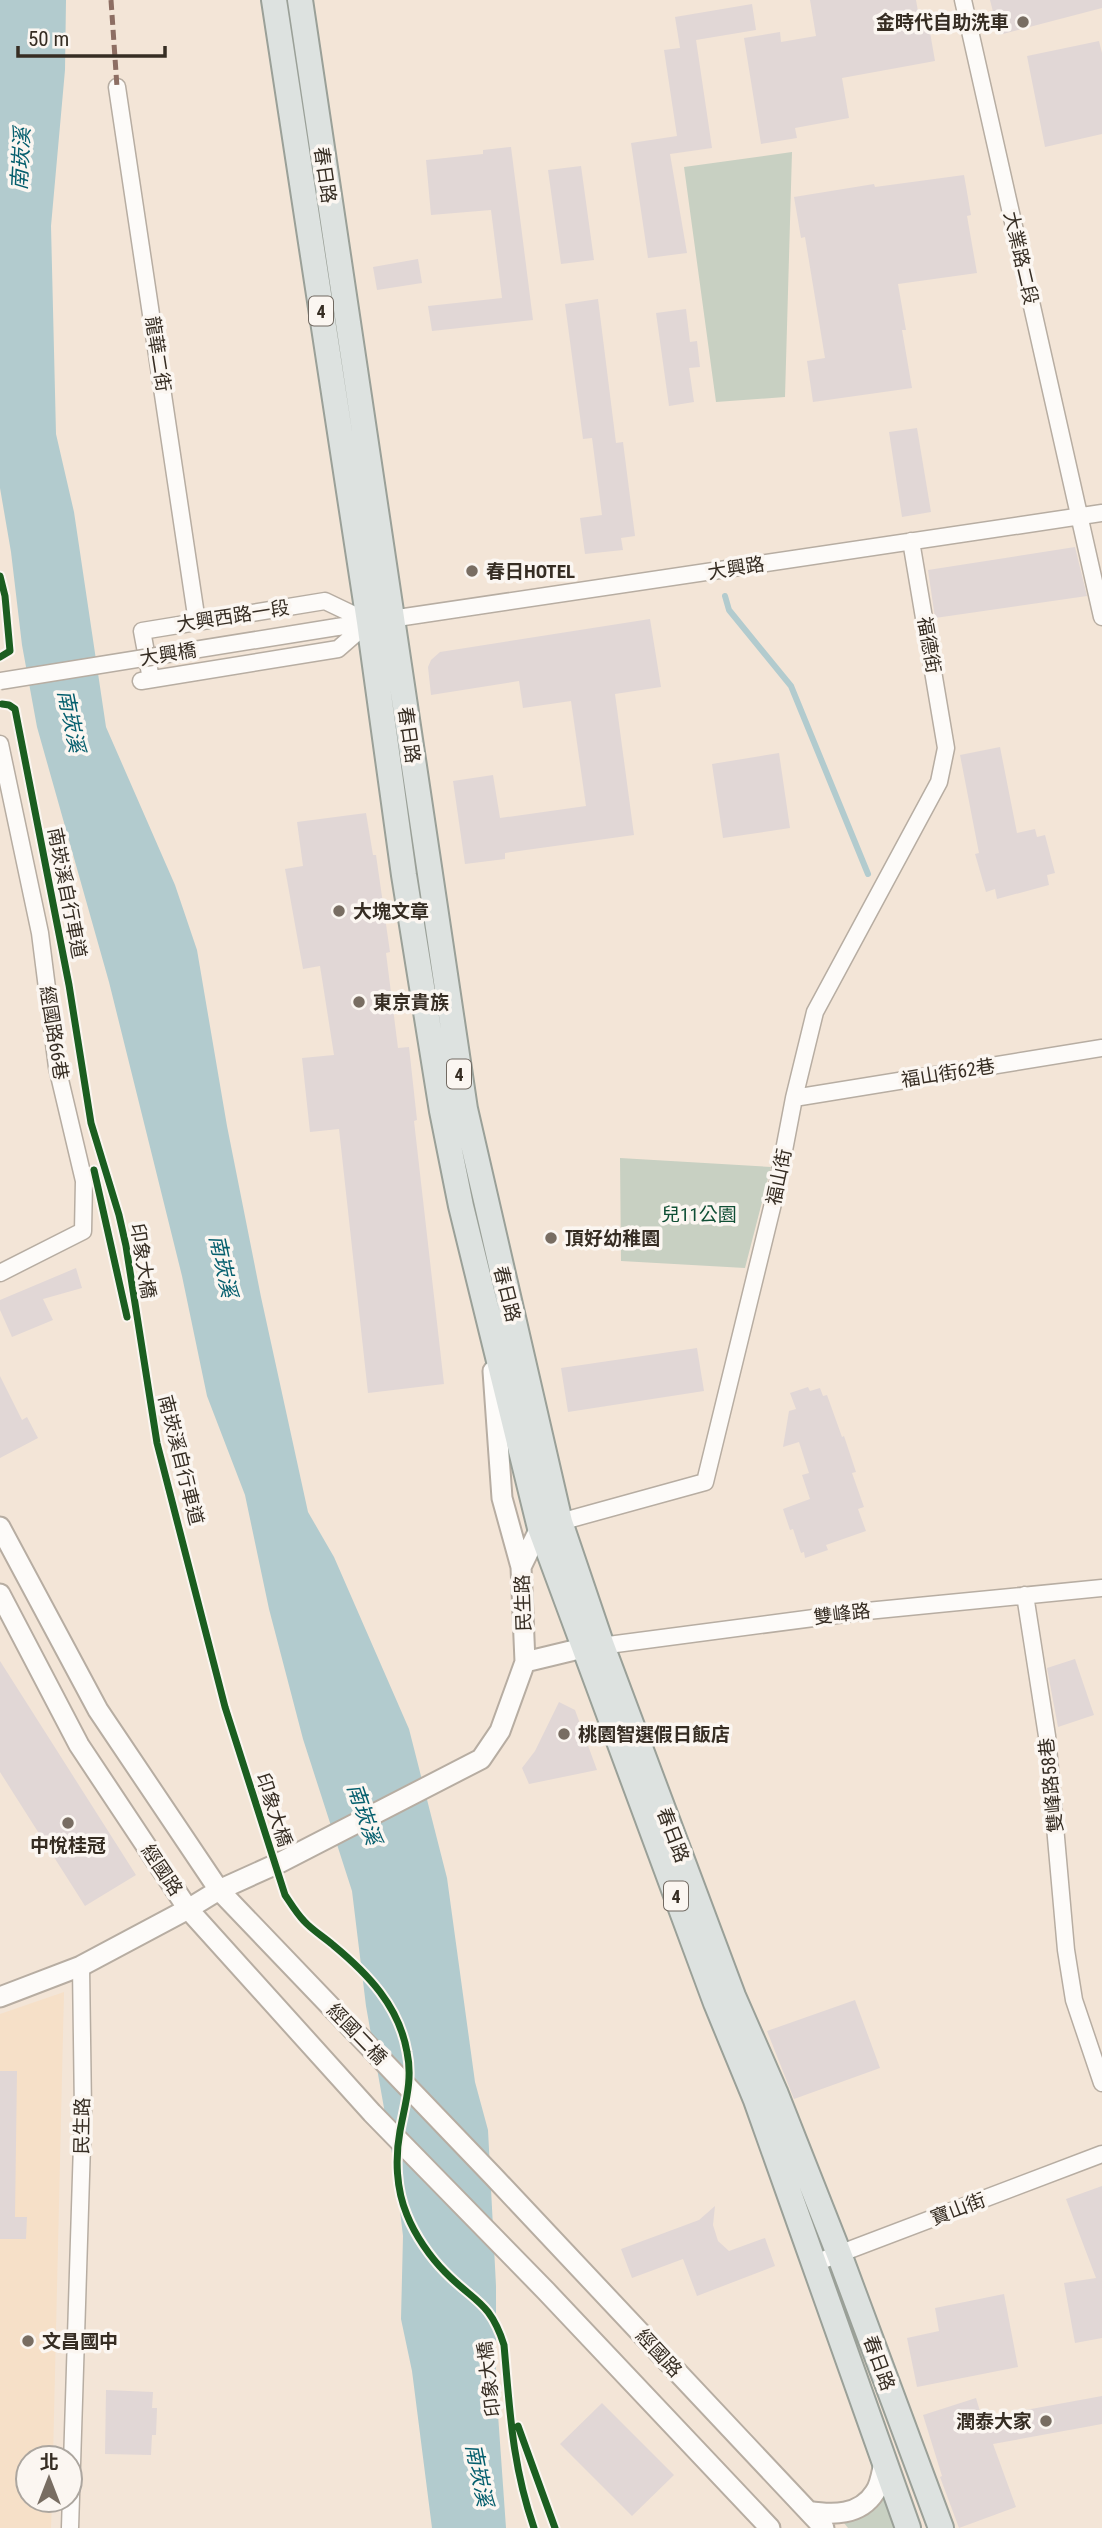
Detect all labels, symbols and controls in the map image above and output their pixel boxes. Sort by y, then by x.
place label: 金時代自助洗車 [876,11,1009,34]
scale bar [18,14,164,58]
marker: 金時代自助洗車 [1015,14,1031,30]
text: 50 m [28,27,69,51]
water label: 南崁溪 [7,124,35,191]
street label: 春日路 [310,145,340,205]
street label: 大業路二段 [999,209,1043,307]
road number: 4 [309,296,333,326]
street label: 龍華二街 [141,315,175,393]
street label: 大興路 [706,552,766,584]
place label: 春日HOTEL [486,560,575,583]
marker: 春日HOTEL [464,563,480,579]
street label: 大興西路一段 [175,596,291,636]
street label: 福德街 [913,615,945,675]
street label: 大興橋 [138,638,198,670]
water label: 南崁溪 [53,688,89,757]
street label: 春日路 [394,705,424,765]
street label: 南崁溪自行車道 [43,826,91,960]
place label: 大塊文章 [353,900,429,923]
marker: 大塊文章 [331,903,347,919]
street label: 經國路66巷 [35,984,73,1082]
place label: 東京貴族 [373,991,449,1014]
marker: 東京貴族 [351,994,367,1010]
street label: 福山街62巷 [899,1054,997,1092]
road number: 4 [447,1059,471,1088]
street label: 福山街 [762,1147,796,1207]
park label: 兒11公園 [661,1203,737,1226]
street label: 印象大橋 [126,1222,160,1300]
place label: 頂好幼稚園 [565,1227,660,1250]
marker: 頂好幼稚園 [543,1230,559,1246]
water label: 南崁溪 [205,1233,242,1302]
street label: 春日路 [489,1264,525,1324]
street label: 南崁溪自行車道 [154,1393,208,1527]
street label: 民生路 [511,1574,535,1632]
street label: 雙峰路 [812,1599,872,1629]
place label: 桃園智選假日飯店 [578,1723,730,1746]
marker: 桃園智選假日飯店 [556,1726,572,1742]
street label: 雙峰路58巷 [1035,1737,1067,1833]
street label: 印象大橋 [251,1770,297,1850]
water label: 南崁溪 [342,1780,387,1851]
street label: 春日路 [652,1804,694,1866]
marker: 中悅桂冠 [60,1815,76,1831]
place label: 中悅桂冠 [30,1834,106,1857]
street label: 經國路 [137,1840,187,1900]
road number: 4 [664,1882,688,1910]
street label: 經國二橋 [322,1999,392,2069]
street label: 民生路 [70,2097,94,2155]
street label: 寶山街 [927,2188,989,2230]
street label: 經國路 [631,2324,687,2382]
place label: 文昌國中 [42,2330,118,2353]
street label: 春日路 [858,2332,900,2394]
marker: 文昌國中 [20,2333,36,2349]
street label: 印象大橋 [473,2340,505,2418]
place label: 潤泰大家 [956,2410,1032,2433]
marker: 潤泰大家 [1038,2413,1054,2429]
water label: 南崁溪 [461,2442,497,2511]
north arrow [14,2444,84,2514]
text: 北 [39,2451,59,2474]

